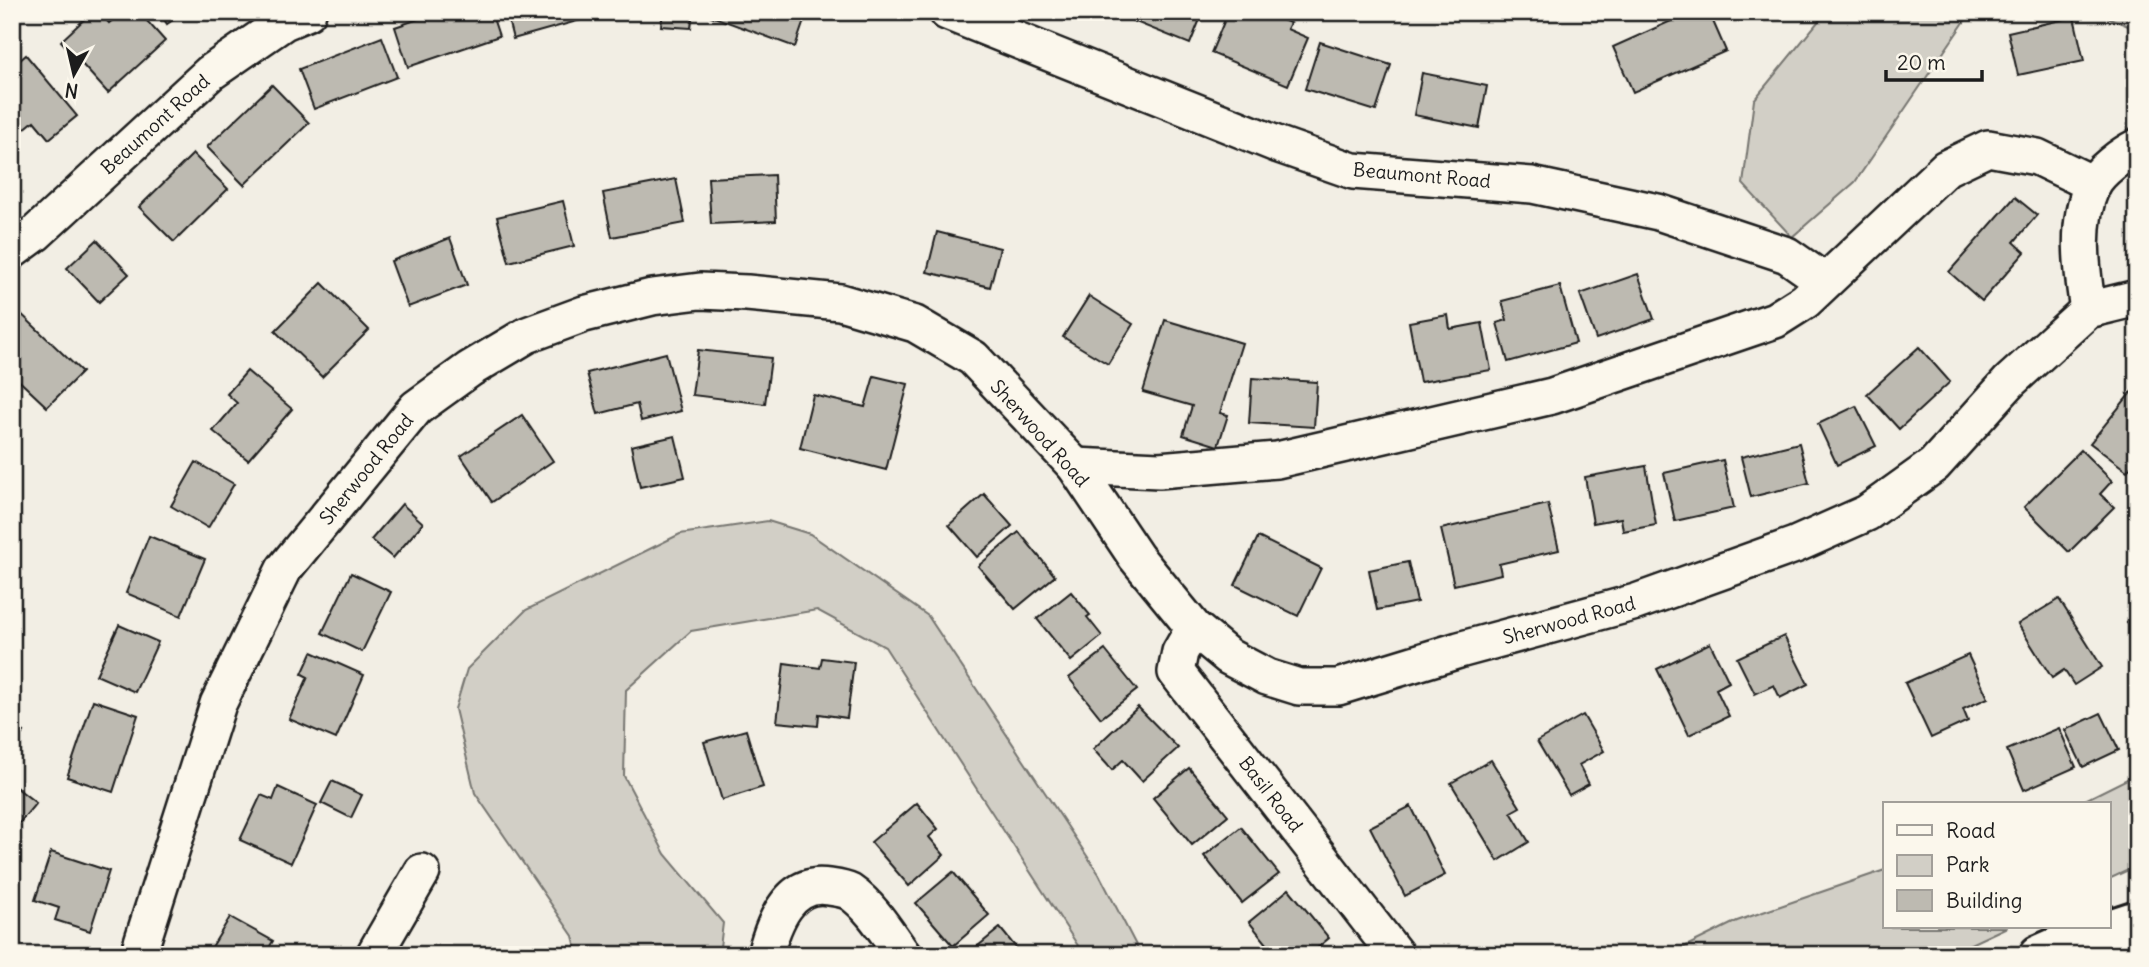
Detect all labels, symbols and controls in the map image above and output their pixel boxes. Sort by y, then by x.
north arrow [38,38,108,108]
scale bar [1886,38,1983,82]
text: 20 m [1897,49,1946,76]
street label: Beaumont Road [96,69,214,179]
text: N [63,78,80,104]
street label: Beaumont Road [1352,157,1492,193]
street label: Sherwood Road [986,374,1094,492]
street label: Sherwood Road [314,409,418,529]
street label: Sherwood Road [1500,591,1638,649]
street label: Basil Road [1234,751,1308,837]
legend [1883,802,2110,928]
text: Road [1946,817,1995,844]
text: Park [1946,851,1989,878]
text: Building [1946,887,2022,914]

